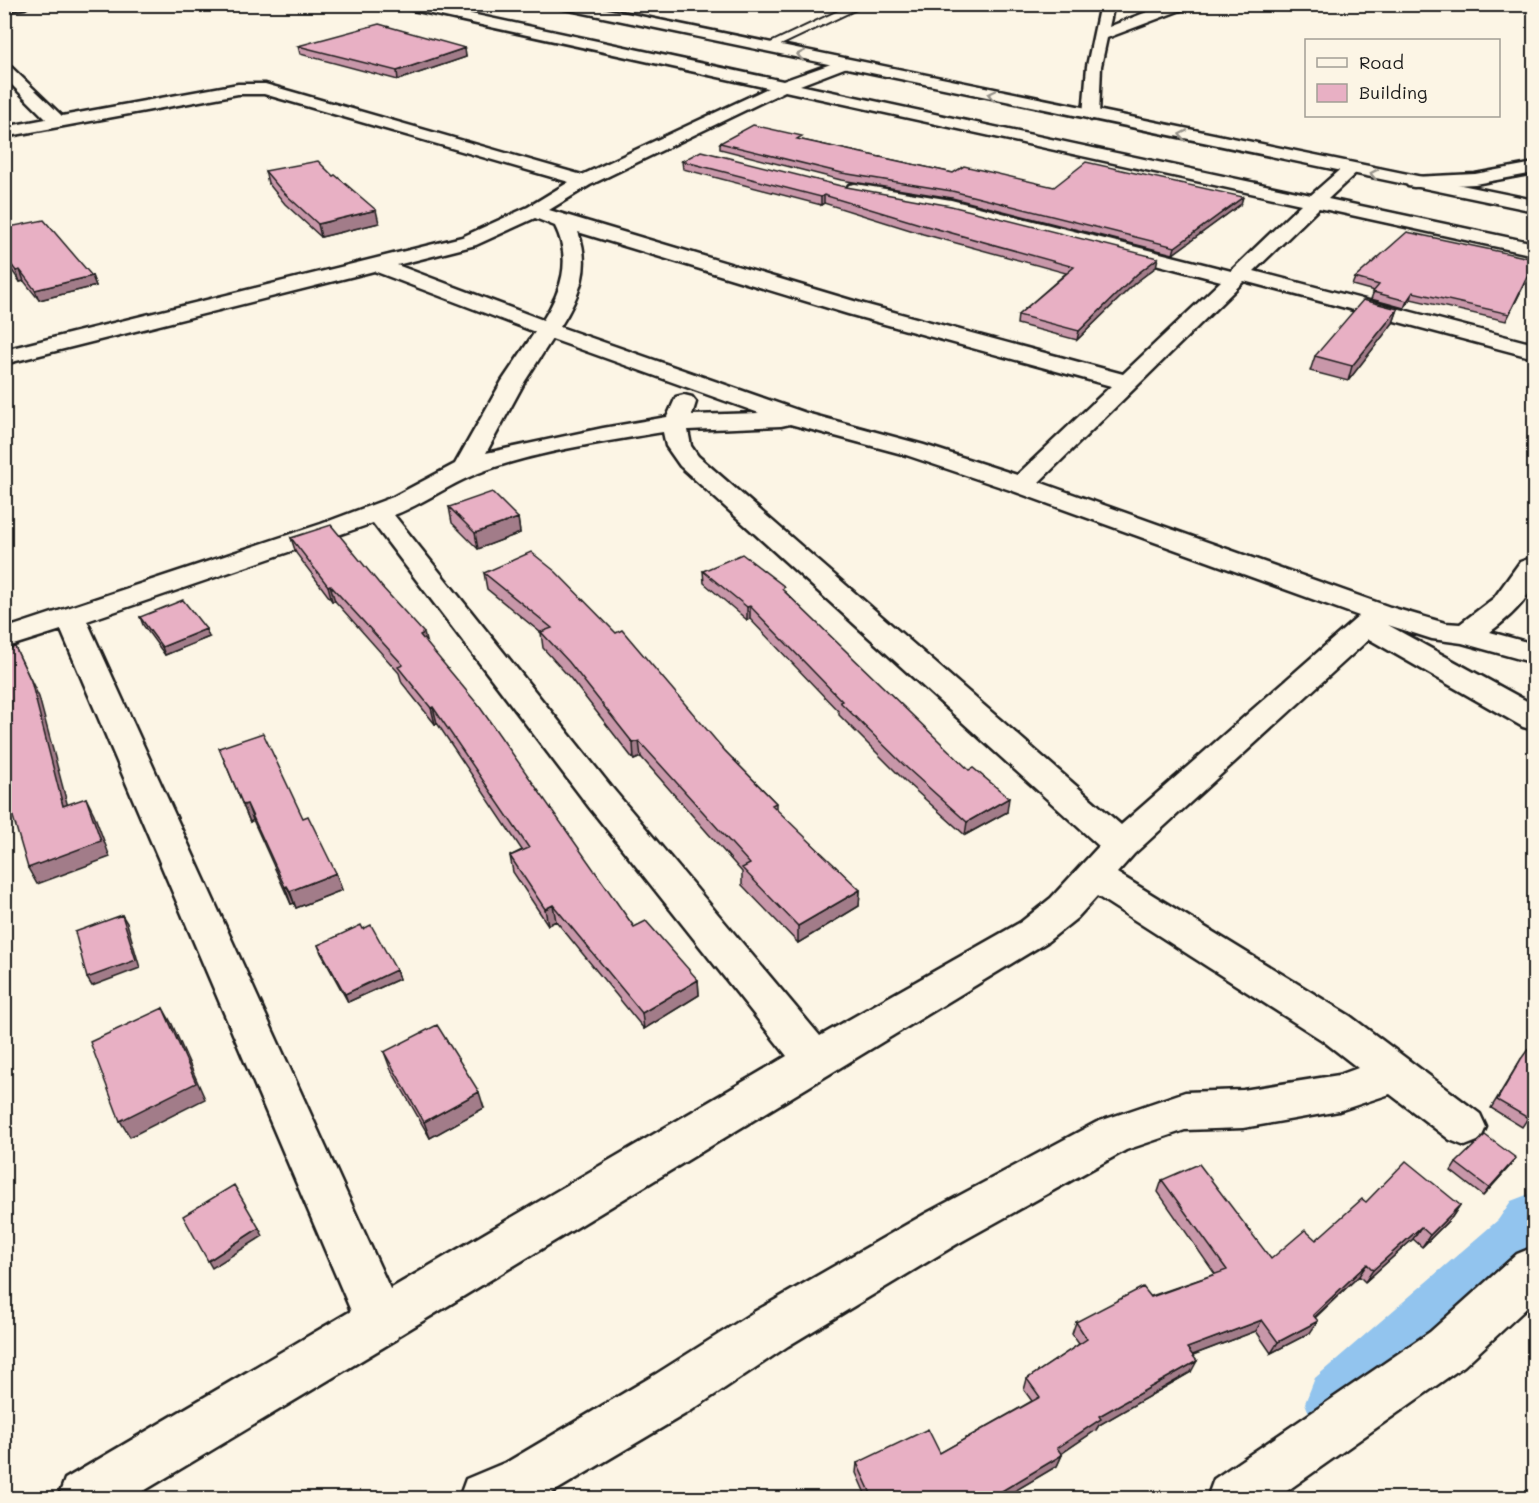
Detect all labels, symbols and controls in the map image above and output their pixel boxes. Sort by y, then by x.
legend [1305,39,1500,117]
one-way arrow [797,49,807,62]
text: Road [1359,50,1404,74]
text: Building [1359,80,1427,104]
one-way arrow [987,89,997,102]
one-way arrow [1178,129,1188,142]
one-way arrow [1369,168,1379,181]

